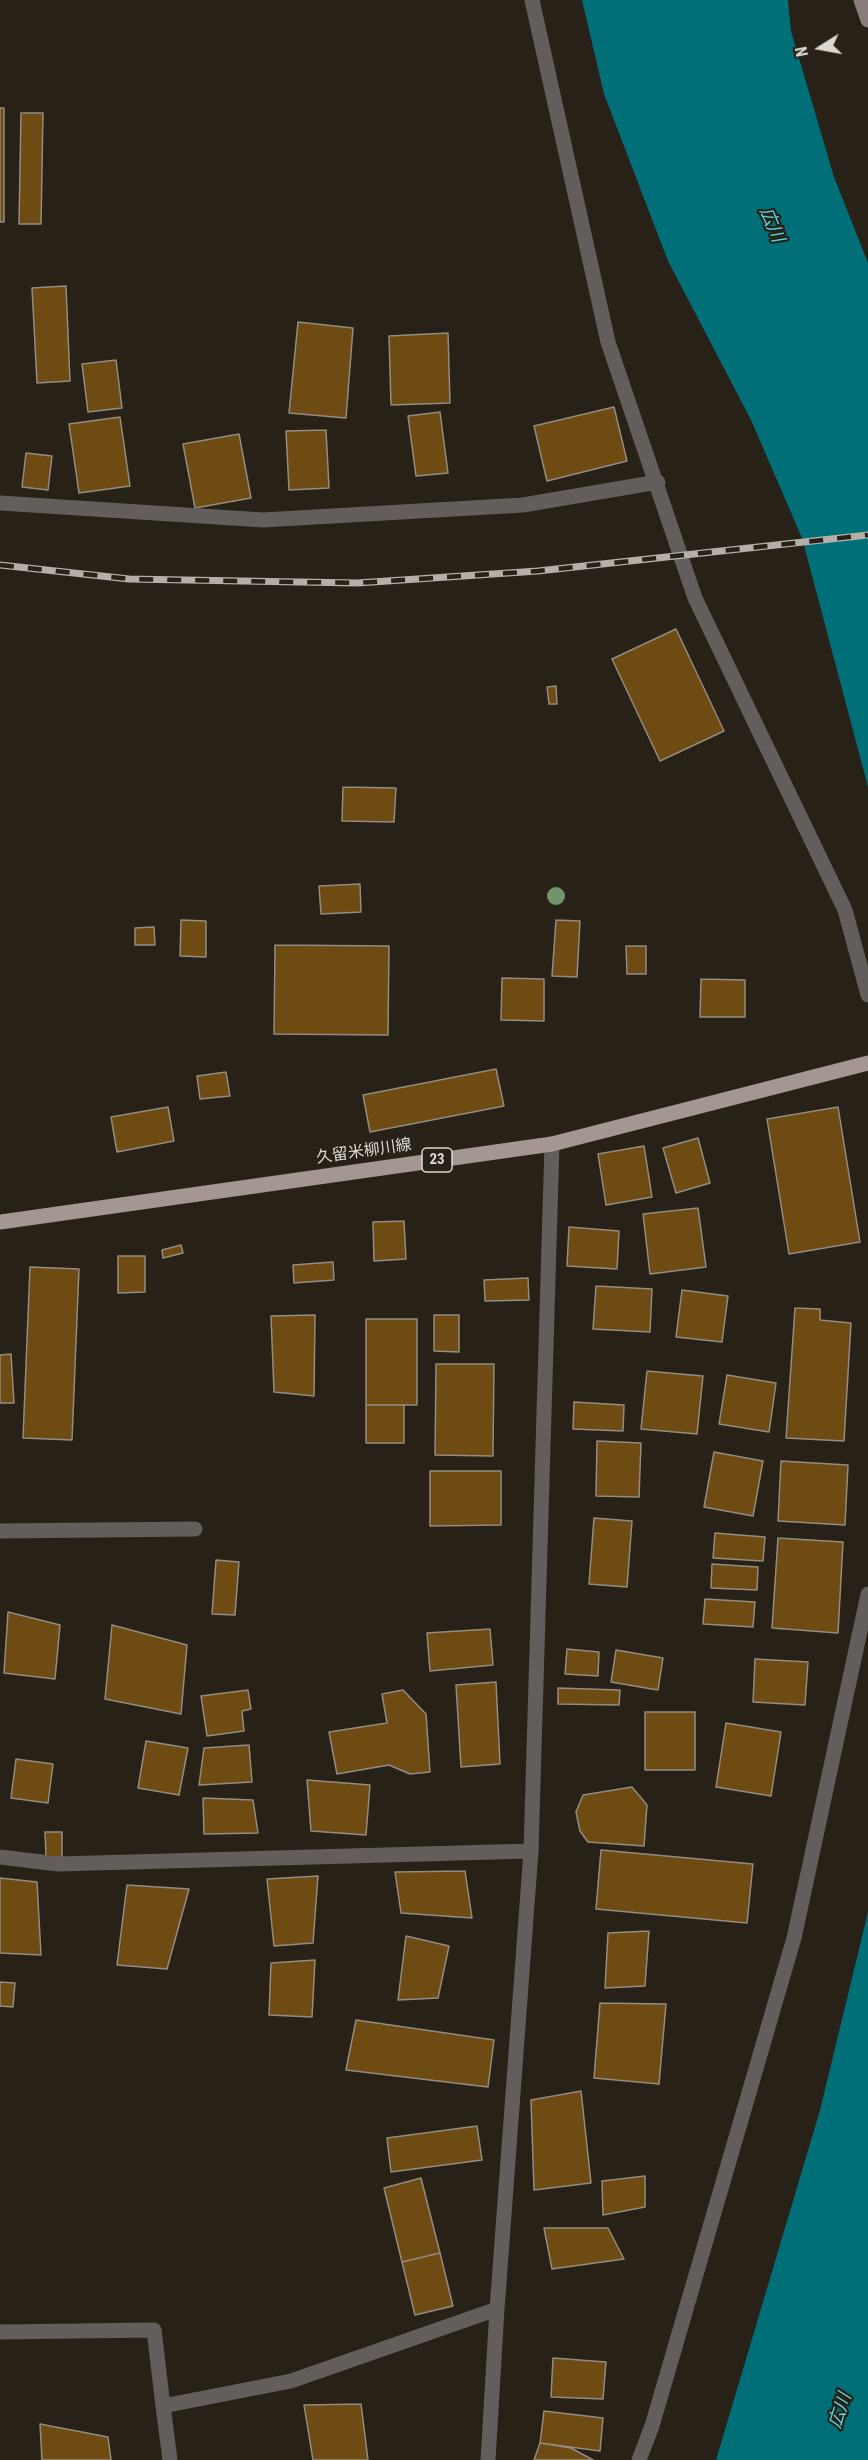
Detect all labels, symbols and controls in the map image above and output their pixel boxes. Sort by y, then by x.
north arrow [790,18,850,78]
text: N [792,45,812,58]
water label: 広川 [754,204,788,246]
street label: 久留米柳川線 [315,1136,413,1168]
road number: 23 [422,1148,452,1172]
water label: 広川 [825,2391,857,2431]

